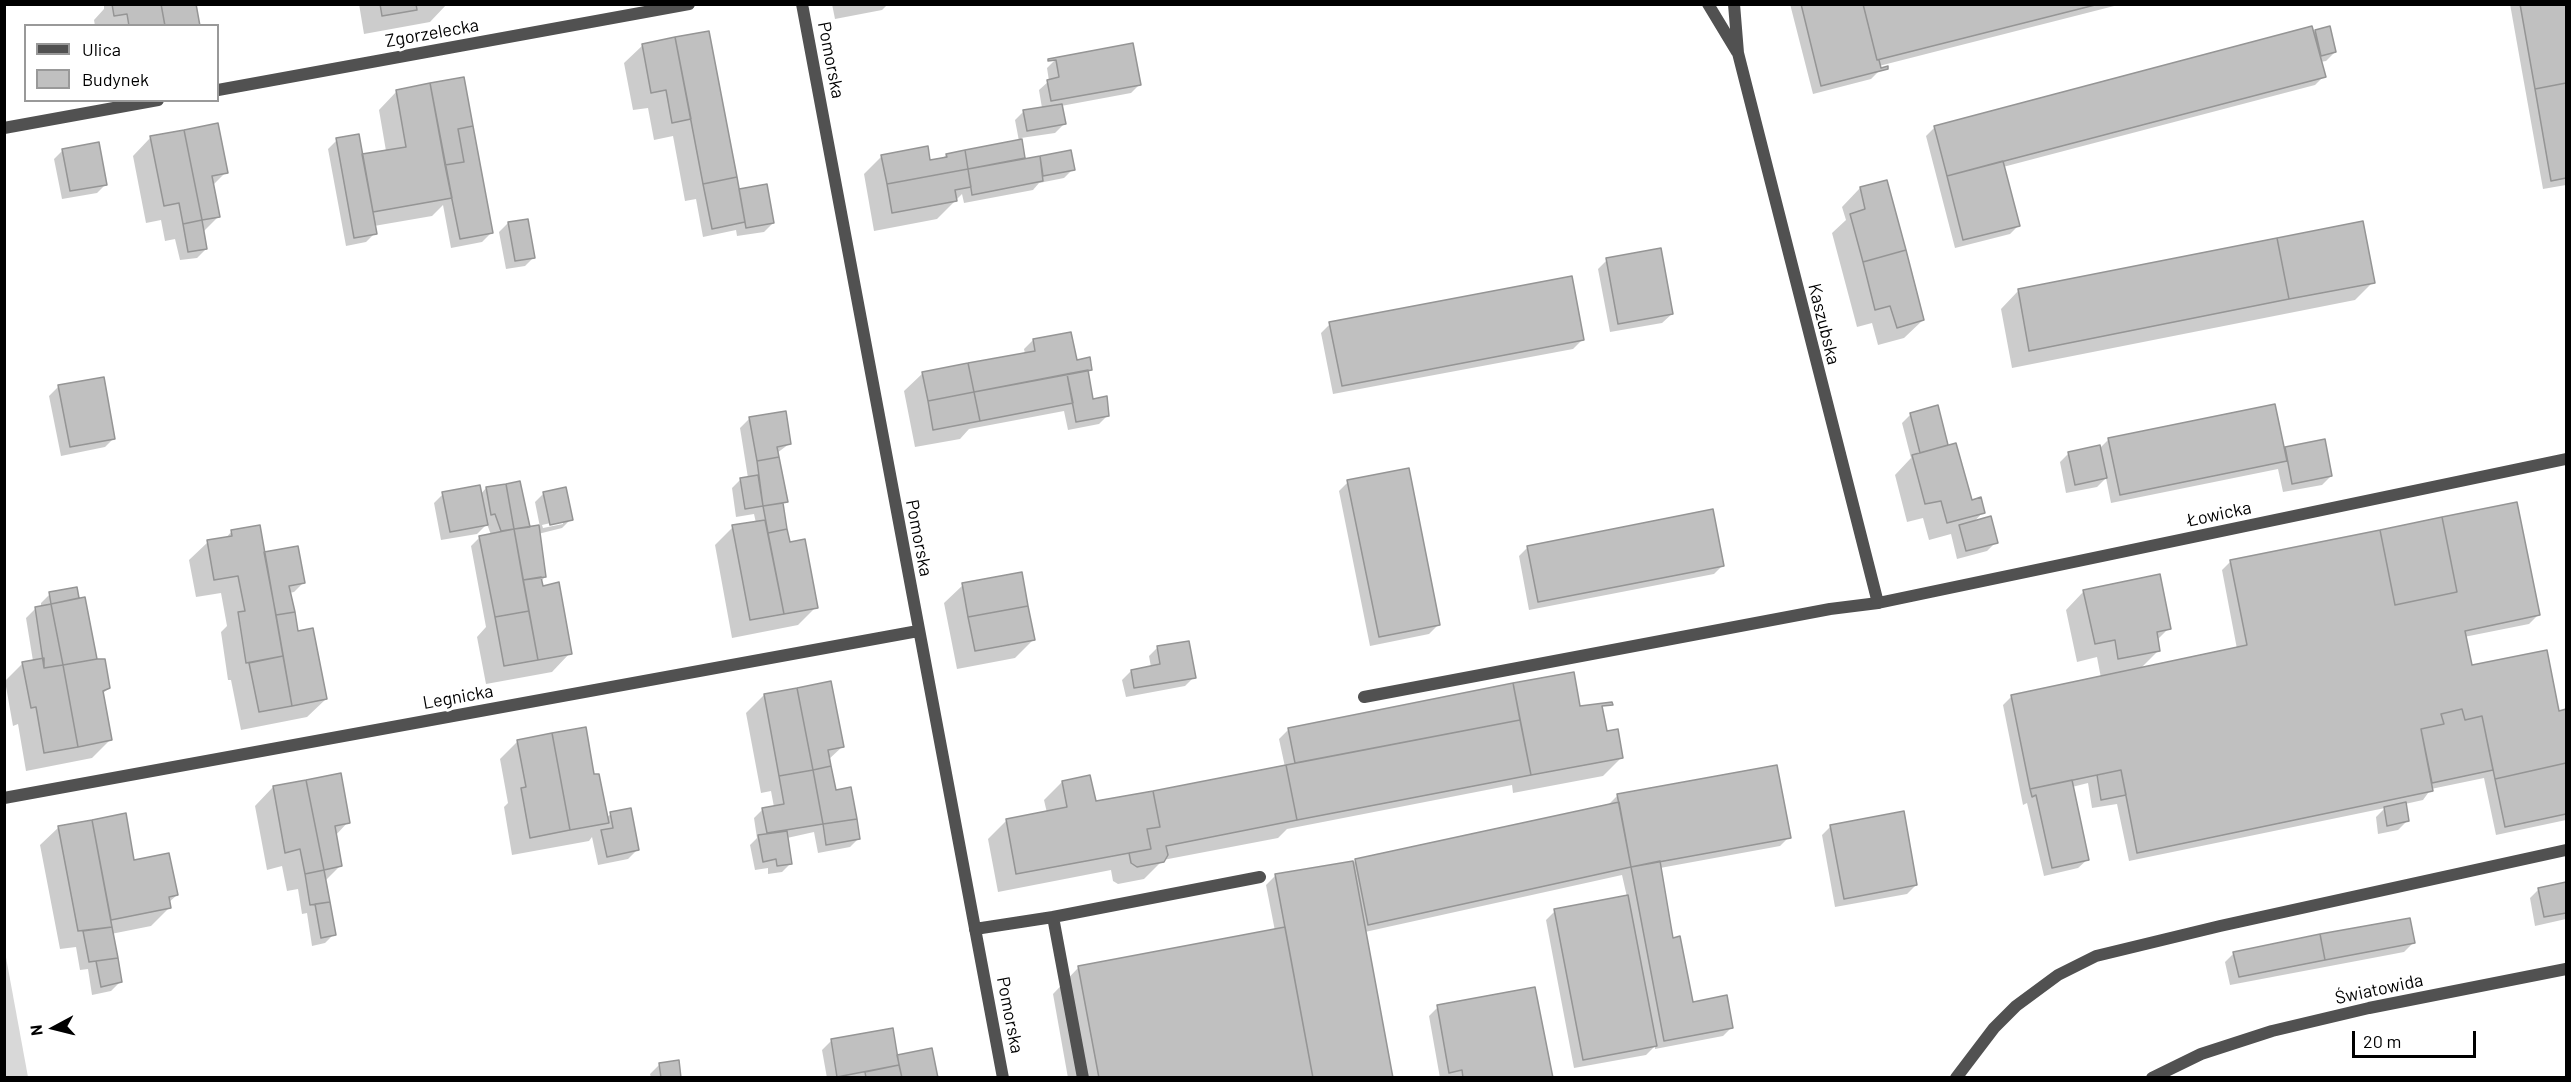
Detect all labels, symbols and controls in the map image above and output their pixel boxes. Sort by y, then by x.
street label: Zgorzelecka [384,14,480,52]
street label: Pomorska [813,20,849,100]
legend [24,24,219,102]
text: Ulica [82,38,121,60]
text: Budynek [82,68,149,90]
street label: Kaszubska [1803,281,1845,367]
street label: Łowicka [2185,497,2253,531]
street label: Pomorska [901,498,937,578]
street label: Legnicka [421,680,495,714]
street label: Światowida [2333,969,2425,1009]
street label: Pomorska [992,975,1028,1055]
north arrow [24,998,84,1058]
scale bar [2355,1019,2480,1057]
text: N [26,1024,46,1037]
text: 20 m [2363,1030,2401,1052]

